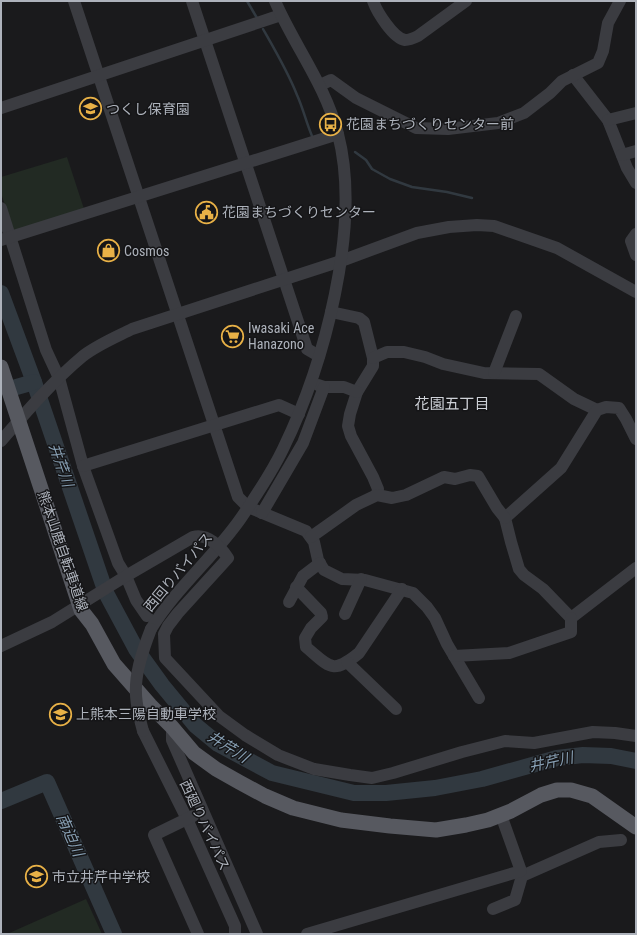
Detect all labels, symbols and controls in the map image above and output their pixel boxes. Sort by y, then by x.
school or university icon: つくし保育園 [77,96,103,122]
place label: つくし保育園 [106,101,190,117]
bus stop icon: 花園まちづくりセンター前 [318,111,344,137]
place label: 花園まちづくりセンター前 [346,116,514,132]
public building icon: 花園まちづくりセンター [193,199,219,225]
place label: 花園まちづくりセンター [222,204,376,220]
shop icon: Cosmos [96,238,122,264]
place label: Cosmos [124,243,169,259]
place label: Iwasaki Ace Hanazono [248,320,315,352]
supermarket icon: Iwasaki Ace Hanazono [219,323,245,349]
district label: 花園五丁目 [414,395,490,413]
water label: 井芹川 [45,441,77,491]
street label: 熊本山鹿自転車道線 [35,489,91,613]
street label: 西回りバイパス [140,529,216,615]
school or university icon: 上熊本三陽自動車学校 [48,701,74,727]
place label: 上熊本三陽自動車学校 [76,706,216,722]
water label: 井芹川 [204,727,254,768]
water label: 井芹川 [527,748,577,775]
street label: 西廻りバイパス [177,777,233,873]
water label: 南迫川 [53,811,88,861]
school or university icon: 市立井芹中学校 [24,864,50,890]
place label: 市立井芹中学校 [52,869,150,885]

